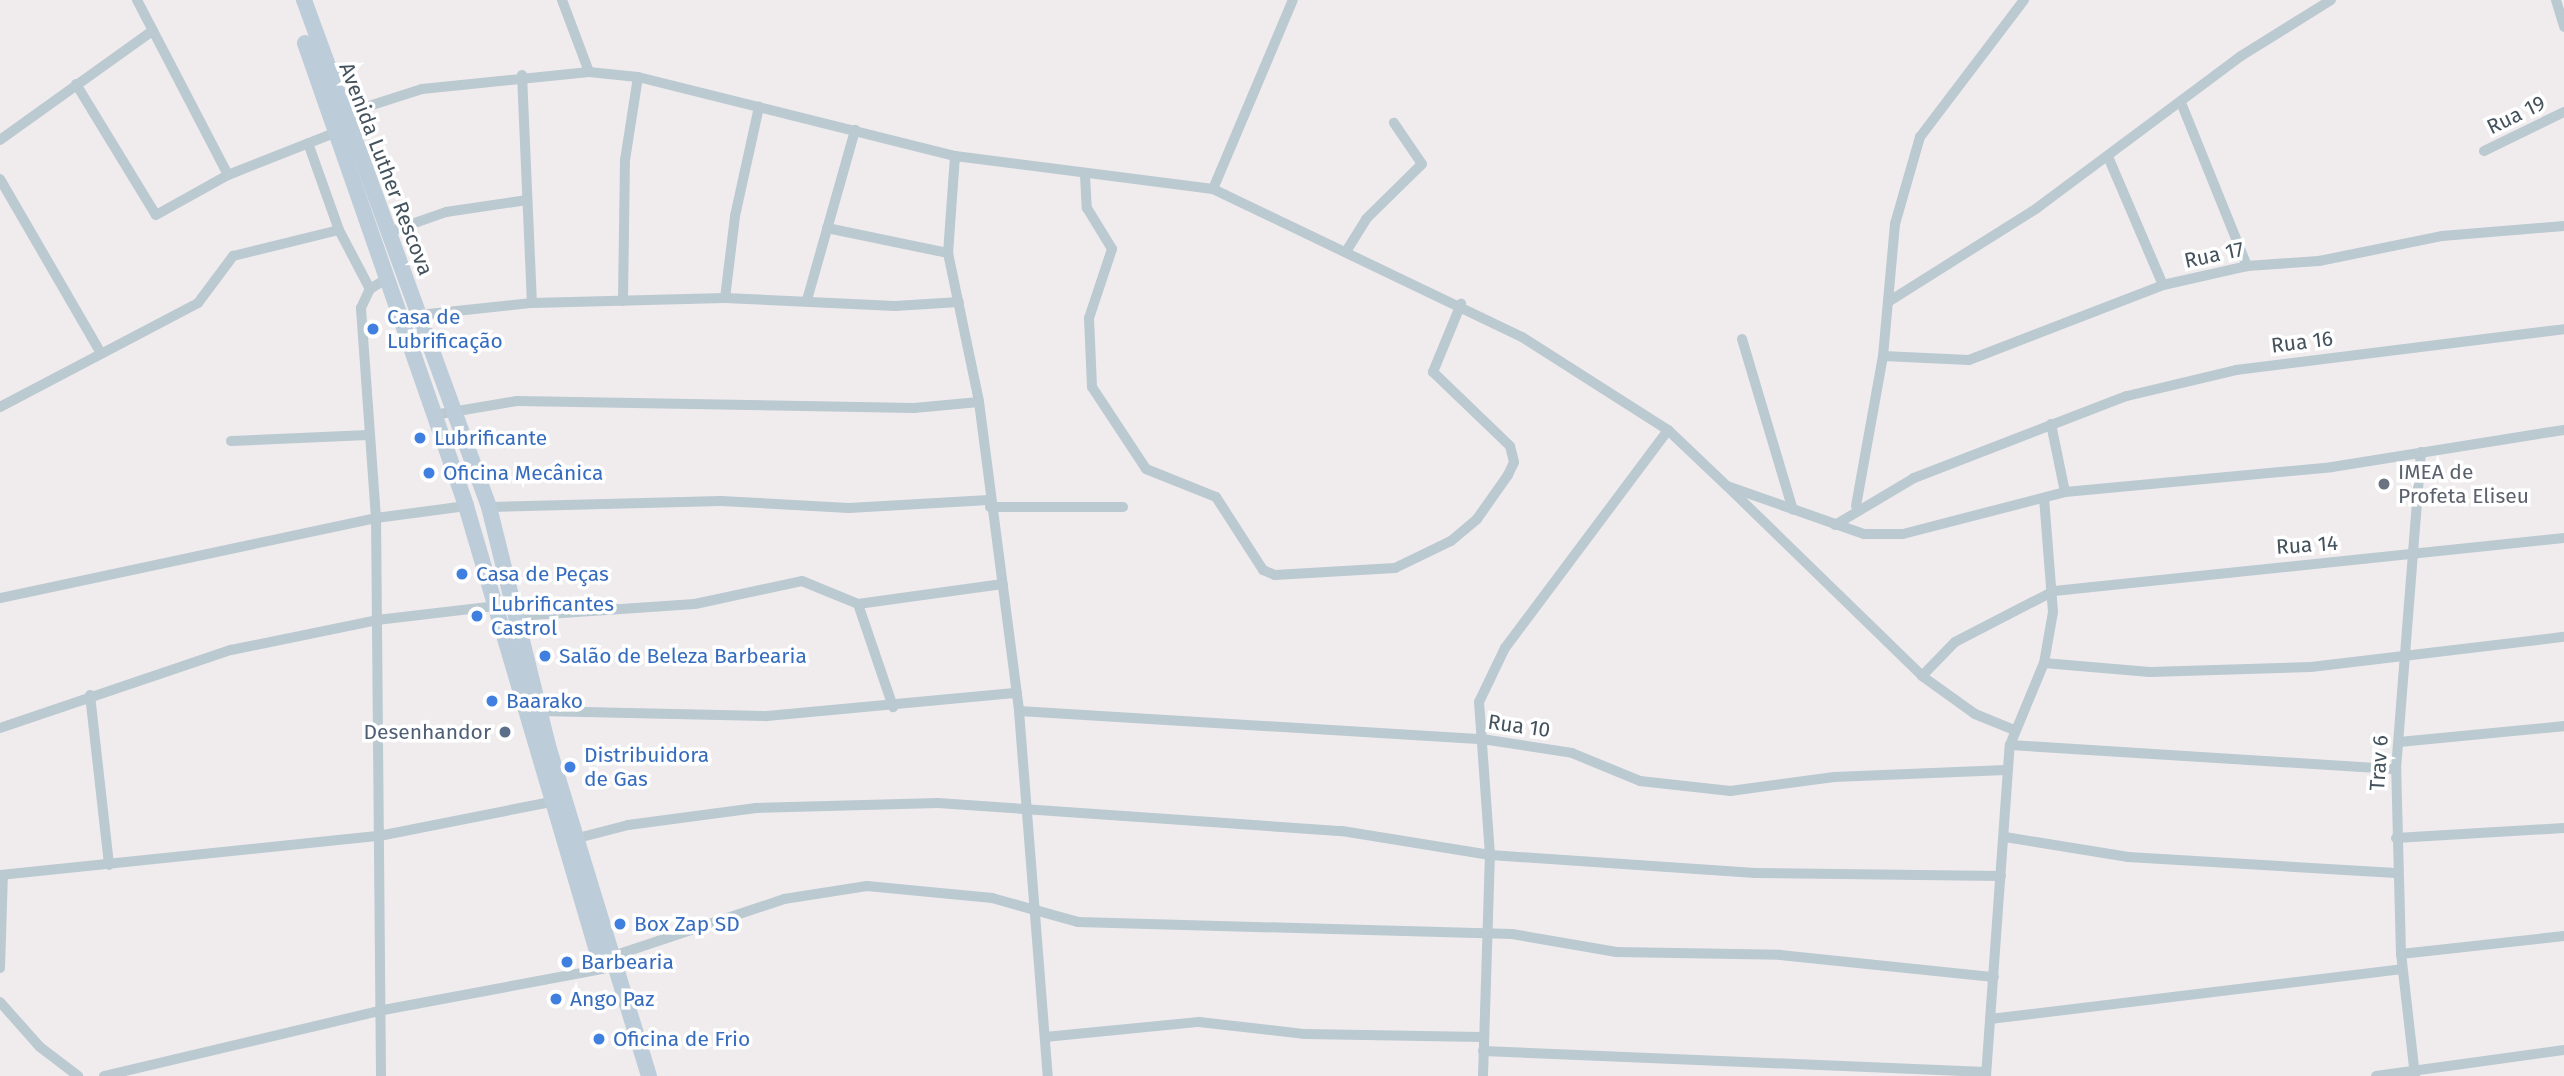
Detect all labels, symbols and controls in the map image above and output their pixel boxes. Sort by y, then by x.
street label: Avenida Luther Rescova [334,59,438,279]
street label: Rua 19 [2483,90,2549,140]
street label: Rua 17 [2182,236,2246,274]
place label: Casa de Lubrificação [387,304,503,354]
marker: Casa de Lubrificação [365,321,381,337]
street label: Rua 16 [2270,326,2334,358]
place label: Lubrificante [434,425,547,451]
marker: Lubrificante [412,430,428,446]
place label: IMEA de Profeta Eliseu [2398,459,2529,509]
place label: Oficina Mecânica [443,460,603,486]
marker: Oficina Mecânica [421,465,437,481]
marker: IMEA de Profeta Eliseu [2376,476,2392,492]
street label: Rua 14 [2275,530,2339,560]
place label: Casa de Peças [476,561,609,587]
marker: Casa de Peças [454,566,470,582]
place label: Lubrificantes Castrol [491,591,614,641]
marker: Lubrificantes Castrol [469,608,485,624]
place label: Salão de Beleza Barbearia [559,643,807,669]
marker: Salão de Beleza Barbearia [537,648,553,664]
place label: Baarako [506,688,583,714]
marker: Baarako [484,693,500,709]
street label: Rua 10 [1486,709,1552,743]
place label: Desenhandor [364,719,491,745]
marker: Desenhandor [497,724,513,740]
street label: Trav 6 [2364,734,2394,792]
place label: Distribuidora de Gas [584,742,709,792]
marker: Distribuidora de Gas [562,759,578,775]
place label: Box Zap SD [634,911,740,937]
marker: Box Zap SD [612,916,628,932]
place label: Barbearia [581,949,674,975]
marker: Barbearia [559,954,575,970]
place label: Ango Paz [570,986,654,1012]
marker: Ango Paz [548,991,564,1007]
place label: Oficina de Frio [613,1026,750,1052]
marker: Oficina de Frio [591,1031,607,1047]

